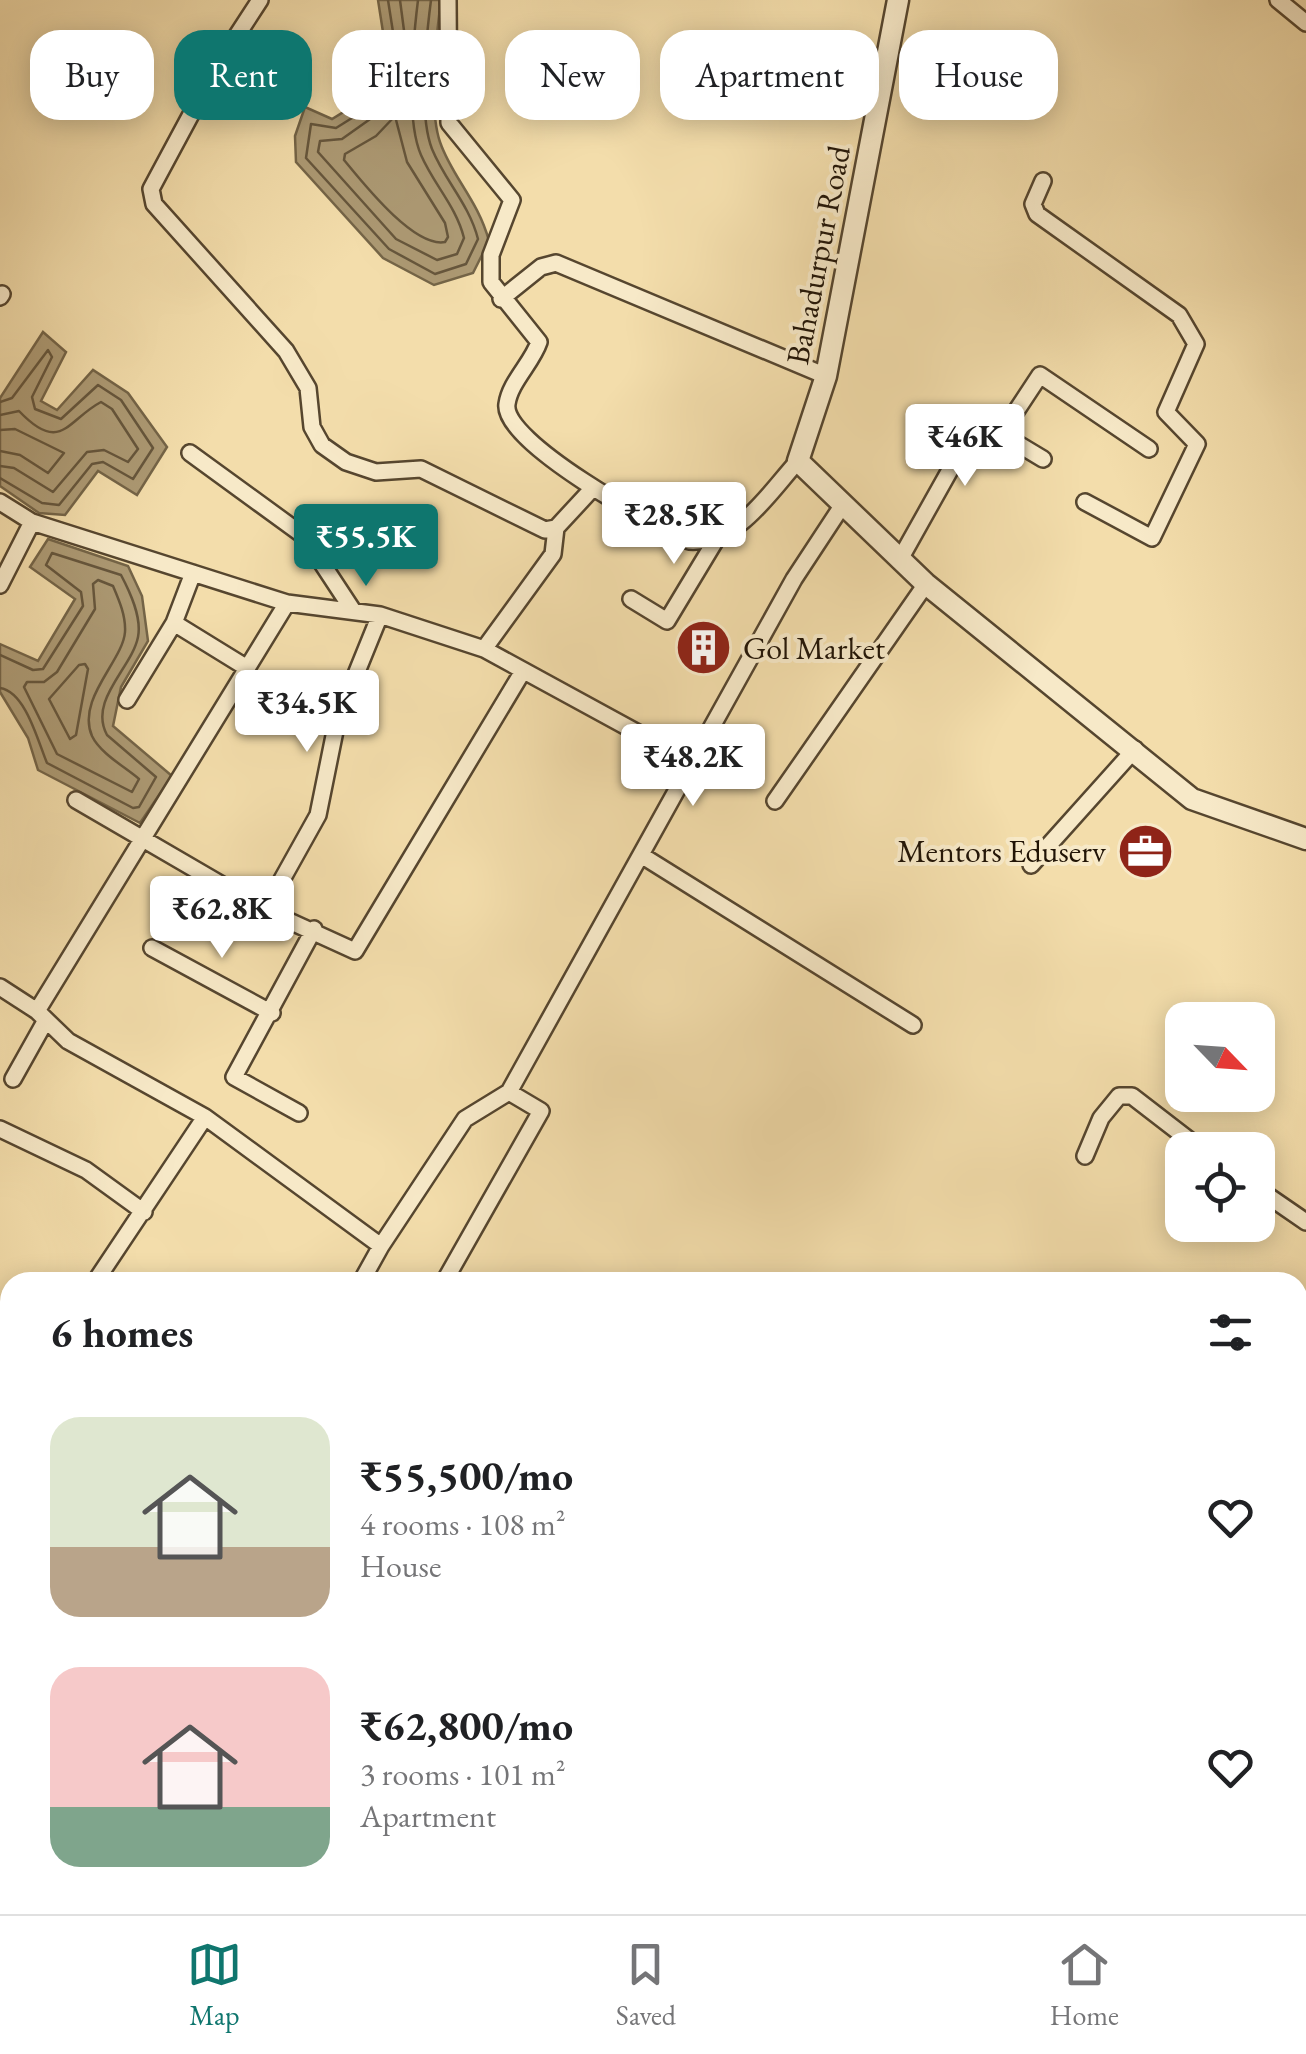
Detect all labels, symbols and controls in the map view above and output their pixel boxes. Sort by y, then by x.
chip: Buy [30,30,154,120]
chip: Rent [174,30,312,120]
chip: Filters [332,30,485,120]
chip: New [505,30,640,120]
chip: Apartment [660,30,879,120]
chip: House [899,30,1058,120]
street label: Bahadurpur Road [776,141,860,368]
pin: ₹46K [906,404,1024,489]
text: ₹46K [927,415,1003,457]
pin: ₹28.5K [593,482,755,567]
text: ₹28.5K [624,493,724,535]
pin: ₹55.5K [285,504,447,589]
text: ₹55.5K [316,515,416,557]
building icon: Gol Market [674,618,734,678]
place label: Gol Market [743,627,885,669]
pin: ₹34.5K [226,670,388,755]
text: ₹34.5K [257,681,357,723]
pin: ₹48.2K [612,724,774,809]
text: ₹48.2K [643,735,743,777]
office icon: Mentors Eduserv [1115,821,1175,881]
place label: Mentors Eduserv [897,830,1107,872]
pin: ₹62.8K [141,876,303,961]
text: ₹62.8K [172,887,272,929]
north arrow [1165,1002,1275,1112]
map controls [1165,1002,1275,1242]
button: locate [1165,1132,1275,1242]
text: 6 homes [50,1305,193,1360]
icon: filters [1203,1305,1258,1360]
text: ₹55,500/mo [360,1448,573,1503]
icon: home [130,1457,250,1577]
icon: heart [1203,1490,1258,1545]
text: 4 rooms · 108 m² [360,1503,566,1545]
text: House [360,1545,441,1587]
text: ₹62,800/mo [360,1698,573,1753]
icon: home [130,1707,250,1827]
icon: heart [1203,1740,1258,1795]
text: 3 rooms · 101 m² [360,1753,566,1795]
text: Apartment [360,1795,496,1837]
tab: Map [187,1937,242,2033]
tab: Saved [616,1937,676,2033]
tab: Home [1050,1937,1119,2033]

